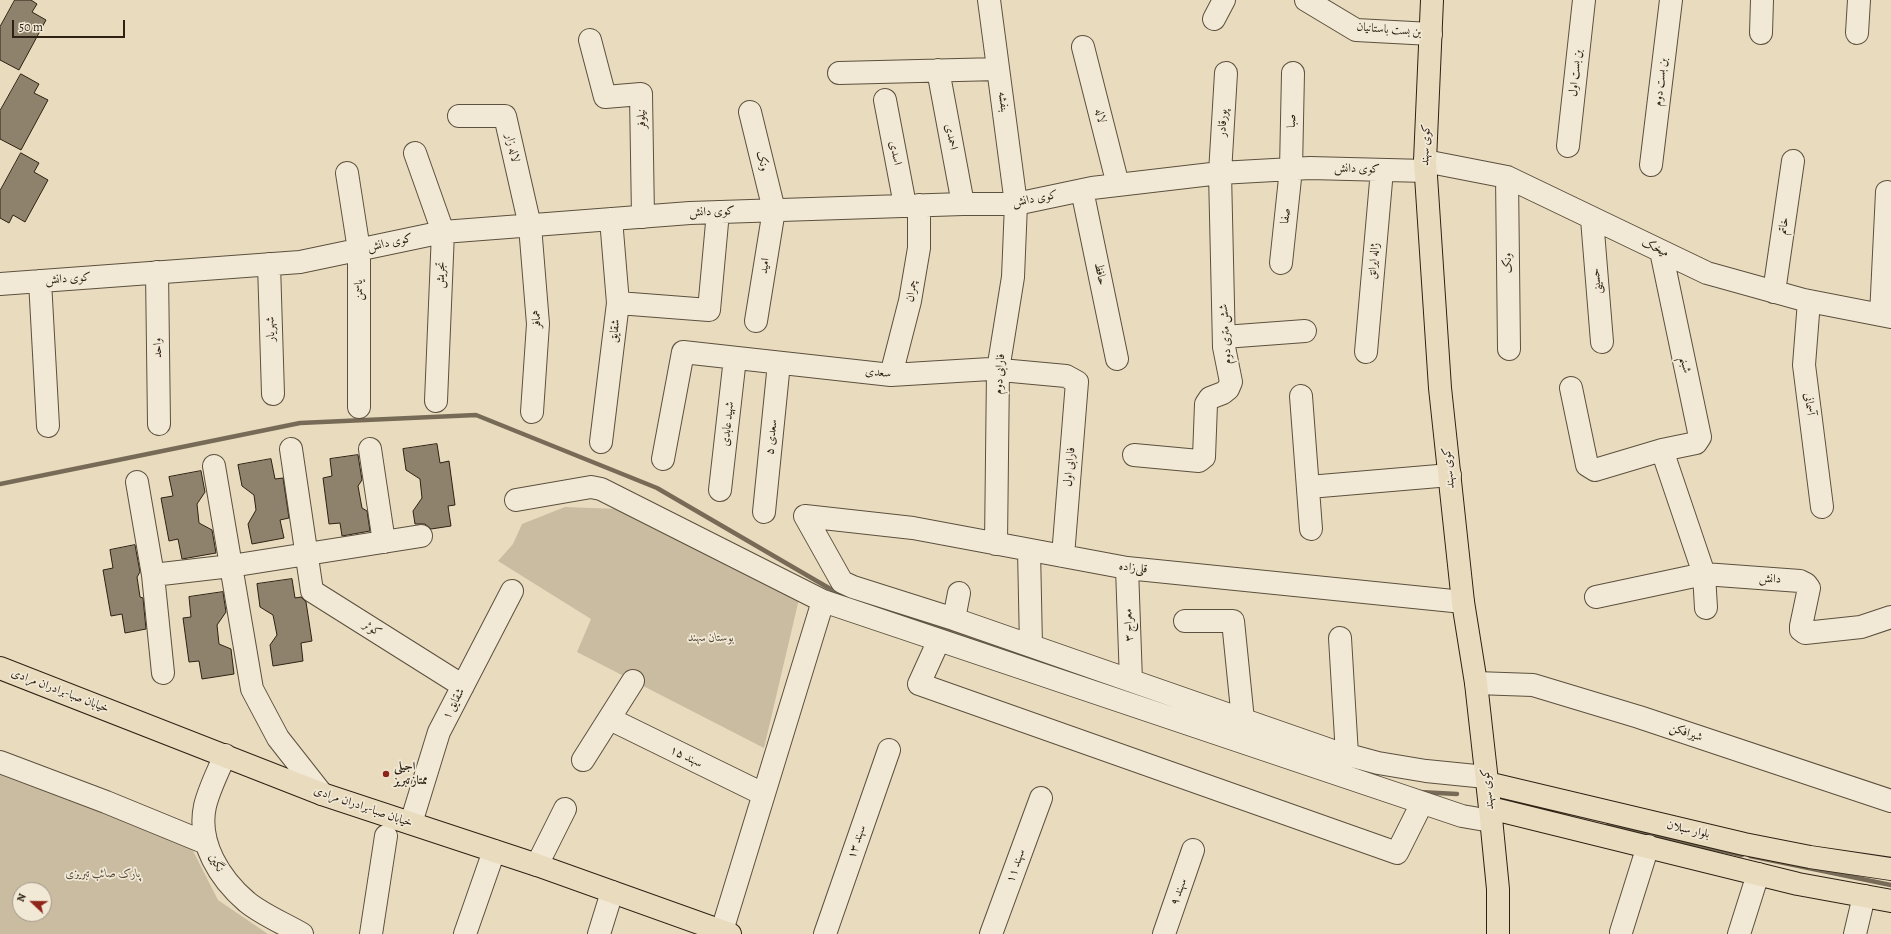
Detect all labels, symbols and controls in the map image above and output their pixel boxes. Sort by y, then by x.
scale bar [14,12,127,38]
text: 50 m [19,19,43,35]
street label: بن بست باستانیان [1356,20,1422,40]
street label: بن بست اول [1566,49,1586,97]
street label: بن بست دوم [1651,57,1671,107]
street label: بنفشه [995,91,1011,113]
street label: لاله [1091,107,1109,125]
street label: نیلوفر [635,109,649,129]
street label: پورقادر [1215,109,1231,137]
street label: صبا [1285,114,1299,128]
street label: احمدی [941,123,961,151]
street label: کوی سهند [1418,124,1434,166]
street label: لاله زار [502,132,522,164]
street label: اسدی [886,140,904,166]
street label: ونک [753,149,771,173]
street label: کوی دانش [1334,161,1380,177]
street label: کوی دانش [1011,188,1059,210]
street label: کوی دانش [689,204,735,220]
street label: صفا [1278,207,1294,225]
street label: خاتم [1776,217,1792,235]
street label: کوی دانش [366,231,414,255]
street label: میخک [1639,235,1671,261]
street label: ژاله ایرانق [1365,242,1383,280]
street label: ونک [1501,253,1515,273]
street label: امید [757,257,773,275]
street label: تجریش [433,261,449,289]
street label: حافظ [1091,261,1109,287]
street label: حسینی [1589,267,1605,295]
street label: کوی دانش [45,270,91,288]
street label: چمران [903,279,921,303]
street label: یاسمن [352,280,366,300]
street label: شش متری دوم [1217,303,1235,365]
street label: همافر [530,310,544,328]
street label: شهریار [263,316,279,342]
street label: شقایق [606,318,624,344]
street label: واحد [151,338,165,358]
street label: فارابی دوم [991,353,1009,395]
street label: شبنم [1676,355,1694,375]
street label: سعدی [864,365,892,381]
street label: آسمانی [1800,392,1818,416]
street label: شهید عابدی [718,401,738,447]
street label: سعدی ۵ [763,419,781,455]
street label: کوی سهند [1440,446,1458,490]
street label: فارابی اول [1061,447,1079,487]
street label: قلی‌زاده [1118,559,1148,577]
street label: دانش [1758,571,1782,587]
street label: معراج ۳ [1121,608,1137,642]
street label: کوثر [360,618,384,640]
park label: بوستان سهند [688,631,734,645]
street label: خیابان صبا-برادران مرادی [9,666,111,716]
street label: شقایق ۱ [440,686,468,722]
street label: شیر‌افکن [1668,721,1704,745]
street label: سهند ۱۵ [667,743,705,771]
place label: اجیلی ممتاز تبریز [394,760,428,788]
street label: کوی سهند [1478,767,1498,811]
marker: اجیلی ممتاز تبریز [381,769,391,779]
street label: خیابان صبا-برادران مرادی [312,783,414,831]
street label: بلوار سبلان [1665,818,1711,842]
street label: سهند ۱۳ [845,823,869,861]
street label: سهند ۱۱ [1003,847,1029,885]
street label: نگین [205,851,227,875]
park label: پارک صائب تبریزی [65,867,141,881]
street label: سهند ۹ [1168,877,1190,907]
north arrow [12,882,52,922]
text: N [13,891,30,904]

